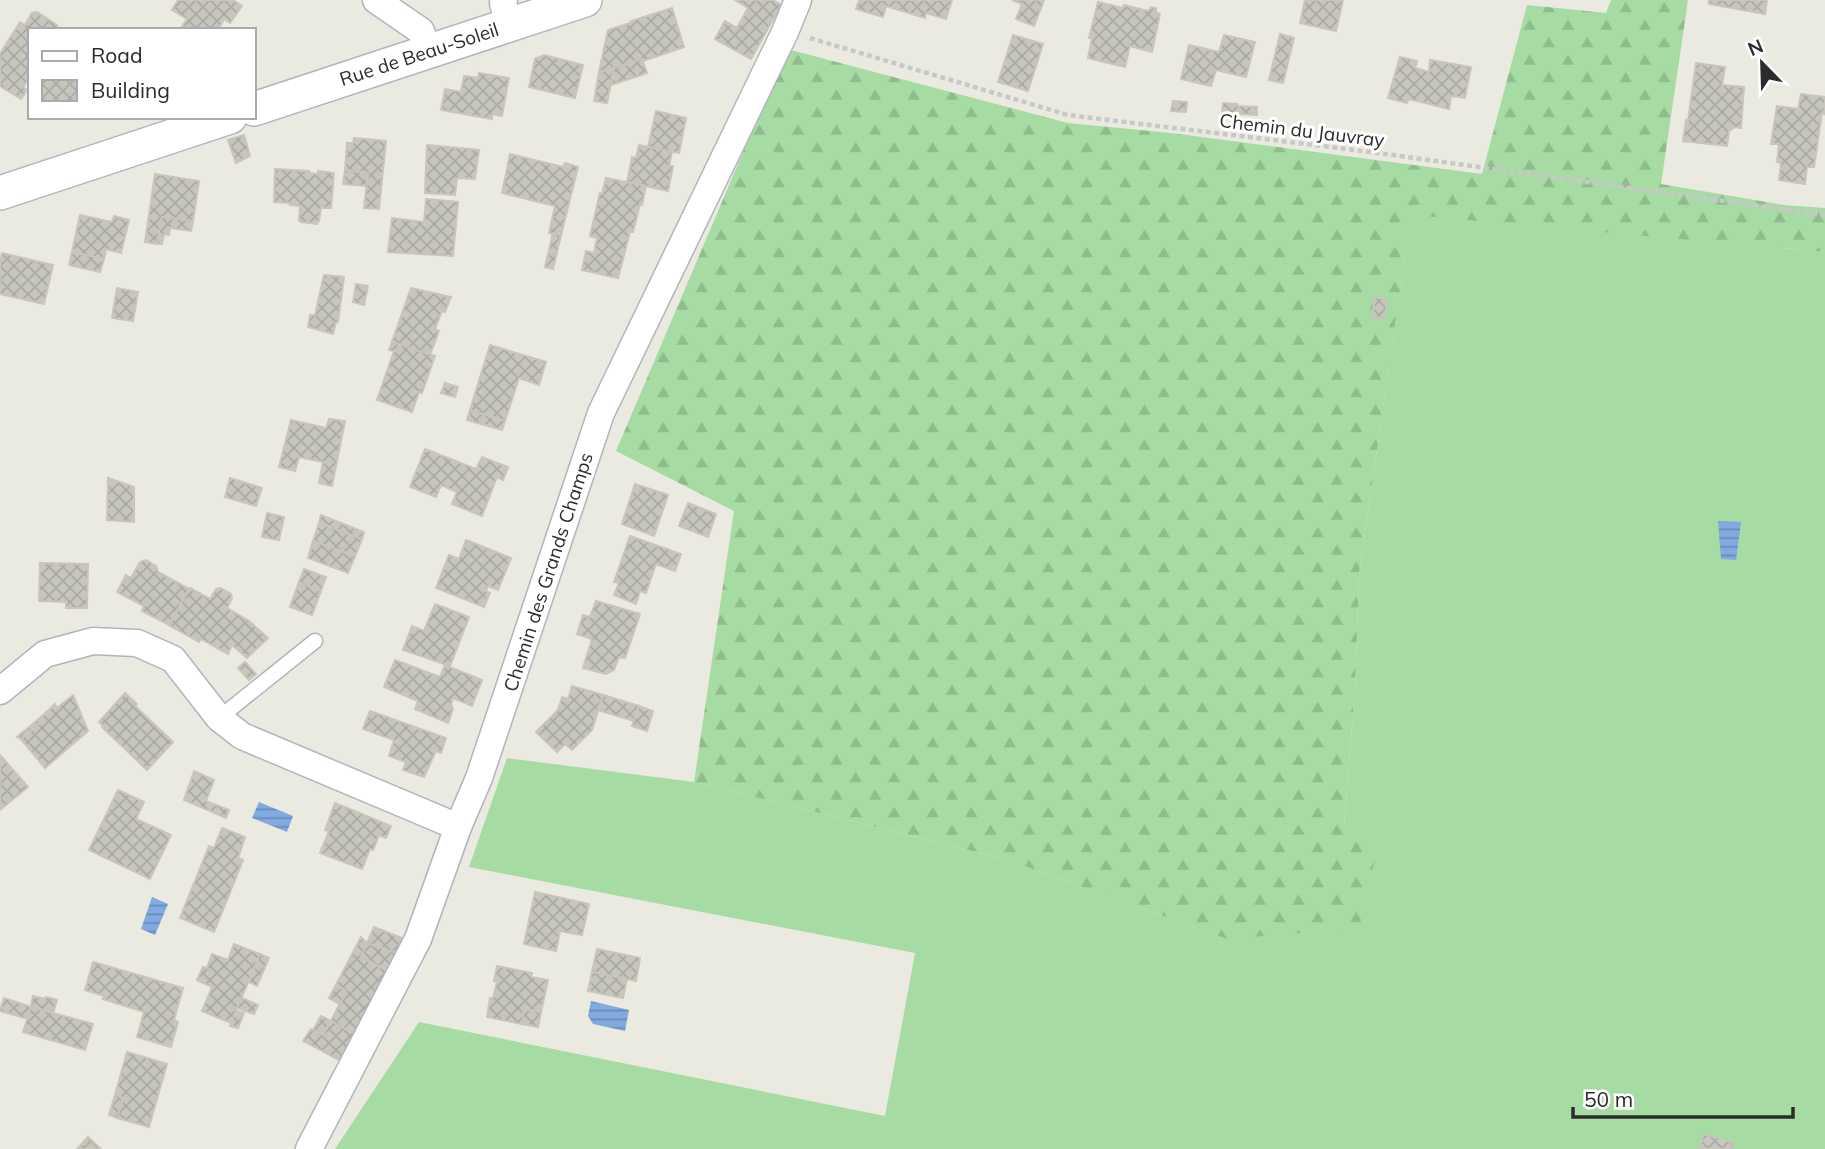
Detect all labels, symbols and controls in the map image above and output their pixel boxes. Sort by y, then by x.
street label: Rue de Beau-Soleil [336,17,502,91]
legend [28,28,256,119]
north arrow [1727,28,1797,98]
text: N [1744,34,1767,61]
text: Road [91,42,142,68]
text: Building [91,77,170,103]
street label: Chemin du Jauvray [1218,108,1386,152]
street label: Chemin des Grands Champs [498,449,598,695]
scale bar [1573,1076,1794,1120]
text: 50 m [1584,1086,1633,1112]

